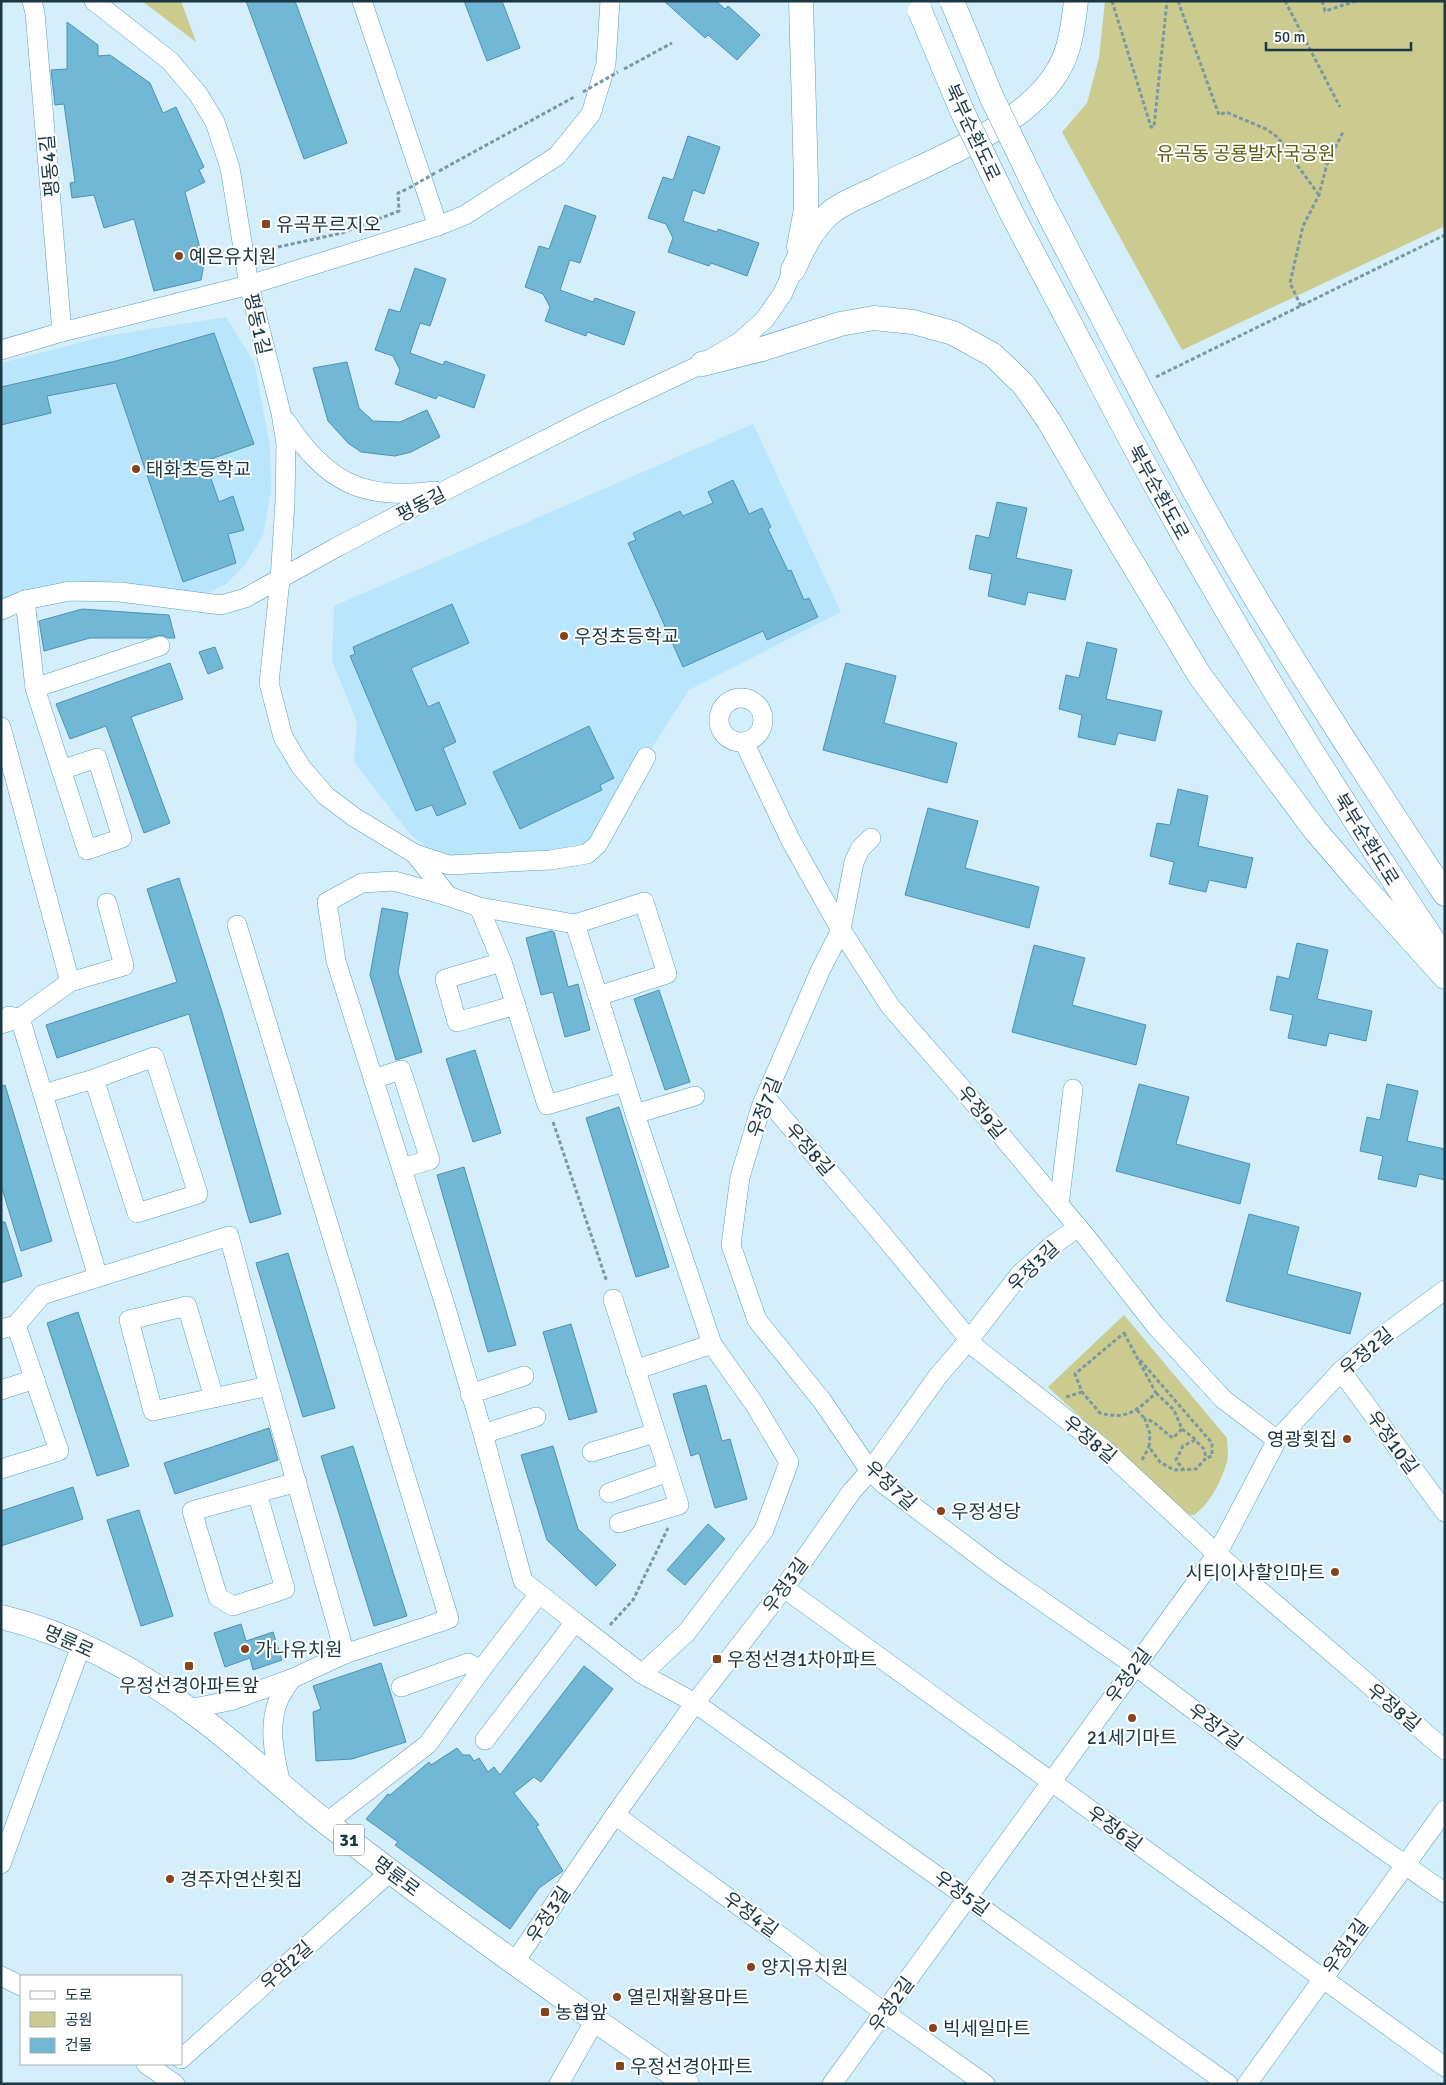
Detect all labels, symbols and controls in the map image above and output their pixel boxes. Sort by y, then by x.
scale bar [1266,20,1411,52]
text: 50 m [1274,28,1305,46]
street label: 북부순환도로 [939,80,1005,185]
street label: 평동4길 [35,134,65,198]
park label: 유곡동 공룡발자국공원 [1157,142,1335,166]
place label: 유곡푸르지오 [276,213,381,237]
marker: 유곡푸르지오 [260,218,272,230]
place label: 예은유치원 [189,245,276,269]
marker: 예은유치원 [173,250,185,262]
street label: 평동1길 [238,291,276,357]
street label: 북부순환도로 [1122,441,1194,544]
place label: 태화초등학교 [146,458,251,482]
marker: 태화초등학교 [130,463,142,475]
street label: 평동길 [393,482,450,527]
place label: 우정초등학교 [574,625,679,649]
marker: 우정초등학교 [558,630,570,642]
street label: 북부순환도로 [1328,789,1404,890]
street label: 우정7길 [742,1074,787,1141]
street label: 우정9길 [952,1081,1011,1144]
street label: 우정8길 [780,1118,839,1181]
street label: 우정3길 [1003,1236,1065,1297]
street label: 우정2길 [1335,1322,1398,1381]
street label: 우정10길 [1361,1406,1423,1479]
street label: 우정8길 [1058,1410,1121,1469]
place label: 영광횟집 [1267,1428,1337,1452]
marker: 영광횟집 [1341,1433,1353,1445]
street label: 우정7길 [859,1456,921,1516]
place label: 우정성당 [951,1500,1021,1524]
marker: 우정성당 [935,1505,947,1517]
street label: 우정3길 [758,1553,814,1618]
place label: 시티이사할인마트 [1185,1561,1325,1585]
marker: 시티이사할인마트 [1329,1566,1341,1578]
street label: 명륜로 [40,1620,97,1664]
place label: 가나유치원 [255,1638,342,1662]
marker: 가나유치원 [239,1643,251,1655]
street label: 우정2길 [1101,1643,1157,1708]
place label: 우정선경1차아파트 [727,1648,877,1672]
marker: 우정선경1차아파트 [711,1653,723,1665]
marker: 우정선경아파트앞 [183,1660,195,1672]
place label: 우정선경아파트앞 [119,1674,259,1698]
street label: 우정8길 [1362,1678,1425,1737]
street label: 우정7길 [1183,1698,1248,1755]
marker: 21세기마트 [1126,1712,1138,1724]
place label: 21세기마트 [1087,1726,1177,1750]
street label: 우정6길 [1082,1801,1147,1857]
road number: 31 [334,1824,364,1856]
street label: 명륜로 [368,1851,425,1902]
street label: 우정5길 [929,1866,994,1922]
place label: 경주자연산횟집 [180,1868,302,1892]
marker: 경주자연산횟집 [164,1873,176,1885]
street label: 우정3길 [521,1882,576,1947]
street label: 우정4길 [718,1887,783,1943]
street label: 우정1길 [1318,1914,1374,1979]
street label: 우암2길 [255,1936,318,1996]
place label: 양지유치원 [761,1956,848,1980]
marker: 양지유치원 [745,1961,757,1973]
street label: 우정2길 [864,1972,920,2037]
legend [20,1975,182,2065]
text: 도로 [65,1986,93,2004]
place label: 열린재활용마트 [627,1986,749,2010]
marker: 열린재활용마트 [611,1991,623,2003]
place label: 농협앞 [555,2001,608,2025]
marker: 농협앞 [539,2006,551,2018]
text: 공원 [65,2011,93,2029]
place label: 빅세일마트 [943,2017,1030,2041]
marker: 빅세일마트 [927,2022,939,2034]
text: 건물 [65,2036,93,2054]
place label: 우정선경아파트 [630,2055,752,2079]
marker: 우정선경아파트 [614,2060,626,2072]

